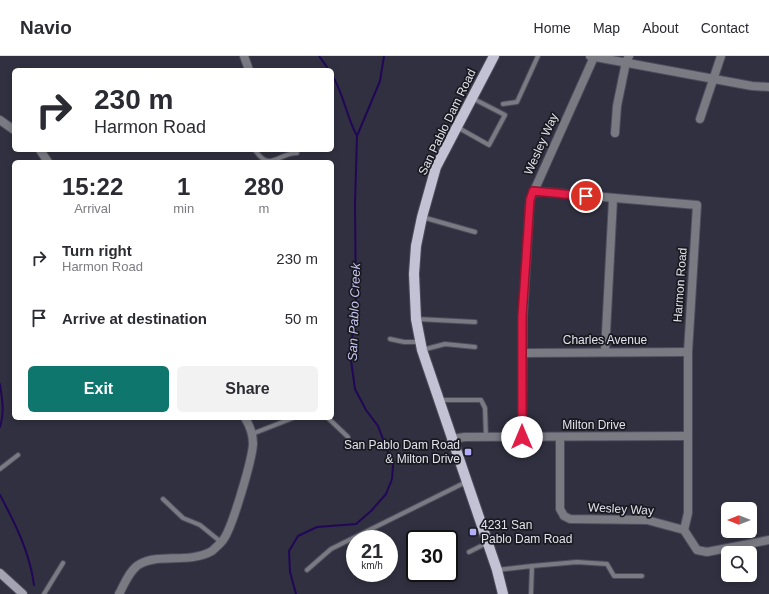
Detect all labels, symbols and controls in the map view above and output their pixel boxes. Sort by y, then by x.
text: Navio [20,17,72,38]
text: Home [534,20,571,36]
text: Map [593,20,620,36]
text: About [642,20,679,36]
text: Contact [701,20,749,36]
street label: San Pablo Dam Road [415,67,479,177]
icon: right [28,84,80,136]
text: 230 m [94,84,173,115]
street label: Wesley Way [521,111,561,177]
text: Harmon Road [94,117,206,137]
text: 15:22 [62,173,123,200]
text: 1 [177,173,190,200]
text: 280 [244,173,284,200]
pin [569,179,603,213]
icon: arrive [575,185,597,207]
text: Arrival [74,201,111,216]
text: min [173,201,194,216]
text: m [259,201,269,216]
text: Turn right [62,242,132,259]
icon: right [28,247,50,269]
street label: Harmon Road [670,247,690,323]
text: 230 m [276,250,318,267]
text: Harmon Road [62,259,143,274]
water label: San Pablo Creek [345,261,363,361]
icon: arrive [28,307,50,329]
text: Arrive at destination [62,310,207,327]
text: 50 m [285,310,318,327]
street label: Charles Avenue [563,333,648,347]
button: Exit [28,366,169,412]
button: Share [177,366,318,412]
position arrow [501,416,543,458]
street label: Milton Drive [562,418,626,432]
place label: San Pablo Dam Road & Milton Drive [344,438,460,466]
marker: San Pablo Dam Road & Milton Drive [463,447,473,457]
street label: Wesley Way [588,500,654,518]
north arrow [721,502,757,538]
map controls [721,502,757,582]
place label: 4231 San Pablo Dam Road [481,518,572,546]
marker: 4231 San Pablo Dam Road [468,527,478,537]
speed limit sign: 30 [406,530,458,582]
text: 21 [361,540,383,562]
button: search [721,546,757,582]
text: km/h [361,560,383,571]

